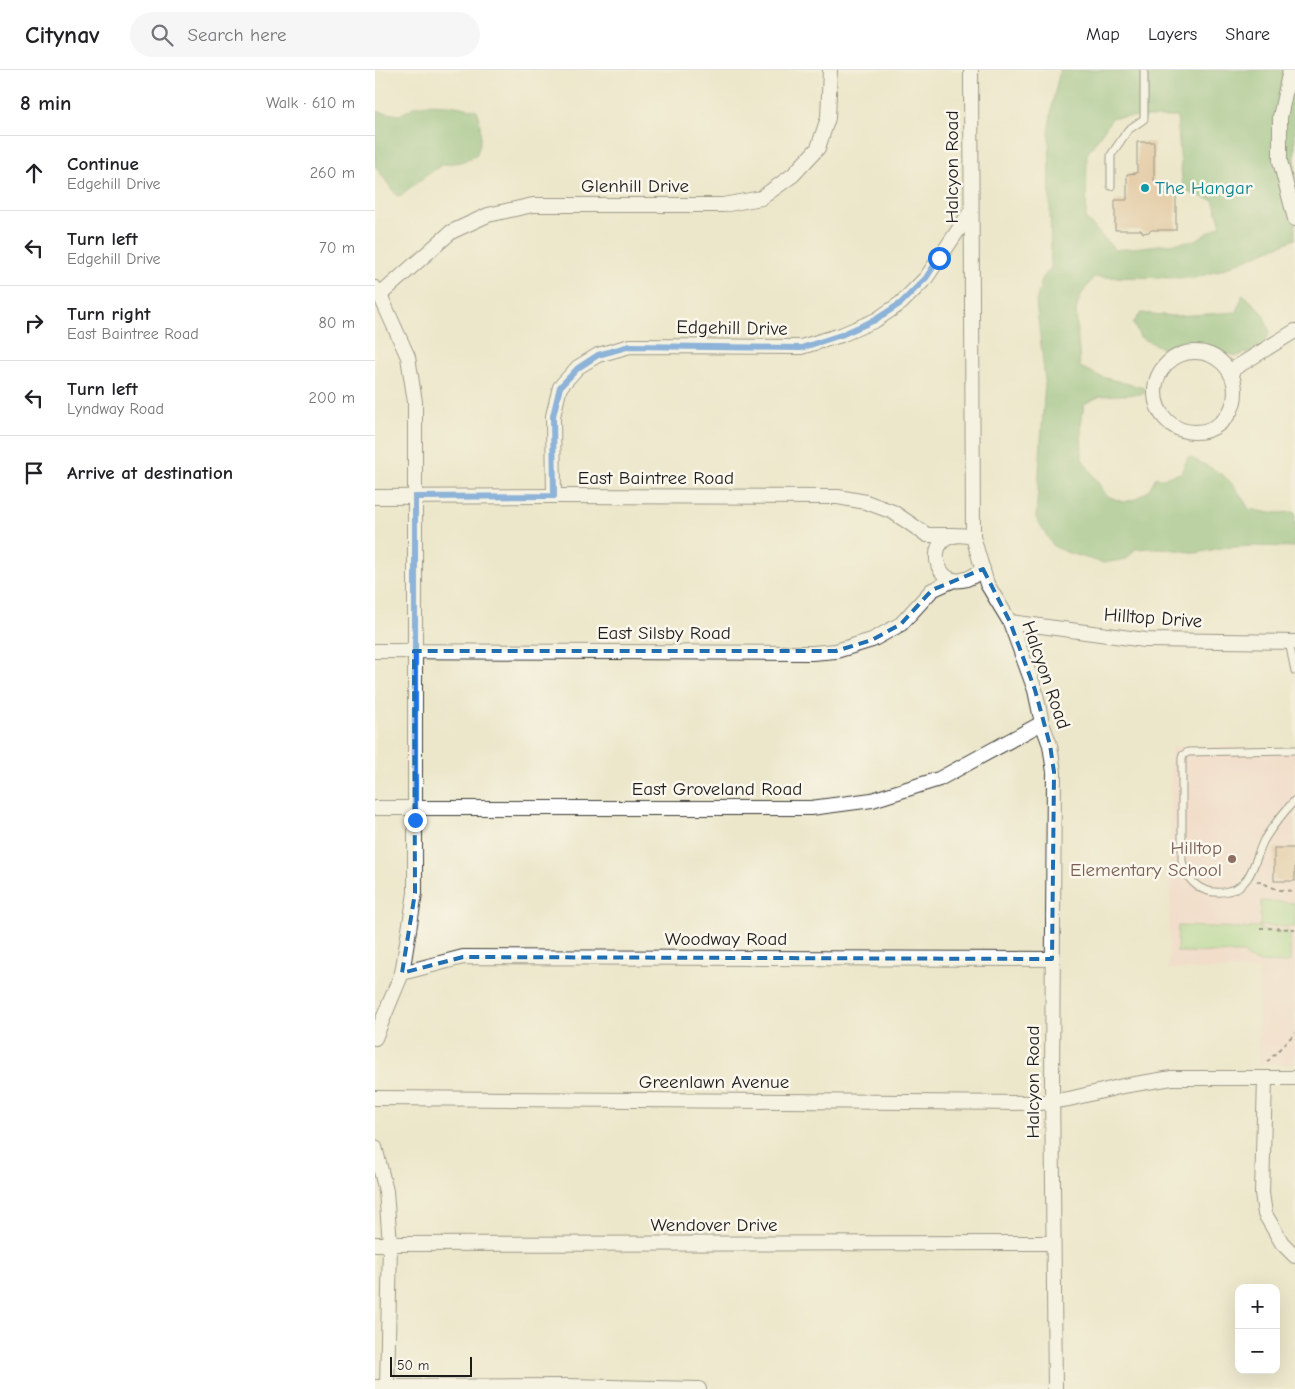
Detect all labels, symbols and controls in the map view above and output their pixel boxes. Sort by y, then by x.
search box [130,12,480,57]
text: Citynav [25,21,100,49]
icon: search [148,21,176,49]
text: Search here [188,24,286,46]
text: Map [1086,24,1120,45]
text: Layers [1148,24,1197,45]
text: Share [1225,24,1270,45]
text: 8 min [20,91,71,115]
text: Walk · 610 m [266,94,355,112]
street label: Halcyon Road [941,111,963,224]
text: Continue [67,153,139,175]
icon: ahead [20,159,48,187]
text: 260 m [310,164,355,182]
text: Edgehill Drive [67,175,161,193]
street label: Glenhill Drive [581,175,689,197]
place label: The Hangar [1155,177,1253,199]
marker: The Hangar [1139,182,1151,194]
text: Turn left [67,228,138,250]
icon: left [20,234,48,262]
text: 70 m [319,239,355,257]
route start [928,247,951,270]
text: Edgehill Drive [67,250,161,268]
text: Turn right [67,303,151,325]
icon: right [20,309,48,337]
text: 80 m [318,314,355,332]
street label: Edgehill Drive [676,316,788,340]
text: East Baintree Road [67,325,199,343]
text: Turn left [67,378,138,400]
icon: left [20,384,48,412]
text: 200 m [309,389,355,407]
text: Lyndway Road [67,400,164,418]
icon: arrive [20,459,48,487]
text: Arrive at destination [67,462,233,484]
street label: East Baintree Road [578,467,734,489]
street label: Hilltop Drive [1103,604,1203,632]
street label: Halcyon Road [1017,618,1075,732]
street label: East Silsby Road [597,622,731,644]
street label: East Groveland Road [632,778,802,800]
route end [404,809,427,832]
place label: Hilltop Elementary School [1070,837,1222,881]
marker: Hilltop Elementary School [1226,853,1238,865]
street label: Woodway Road [665,928,787,950]
street label: Halcyon Road [1022,1026,1044,1139]
street label: Greenlawn Avenue [639,1071,789,1093]
street label: Wendover Drive [651,1214,777,1236]
map controls [1235,1284,1280,1374]
button: + [1235,1284,1280,1329]
button: − [1235,1329,1280,1374]
scale bar [390,1354,473,1377]
text: 50 m [397,1357,429,1374]

